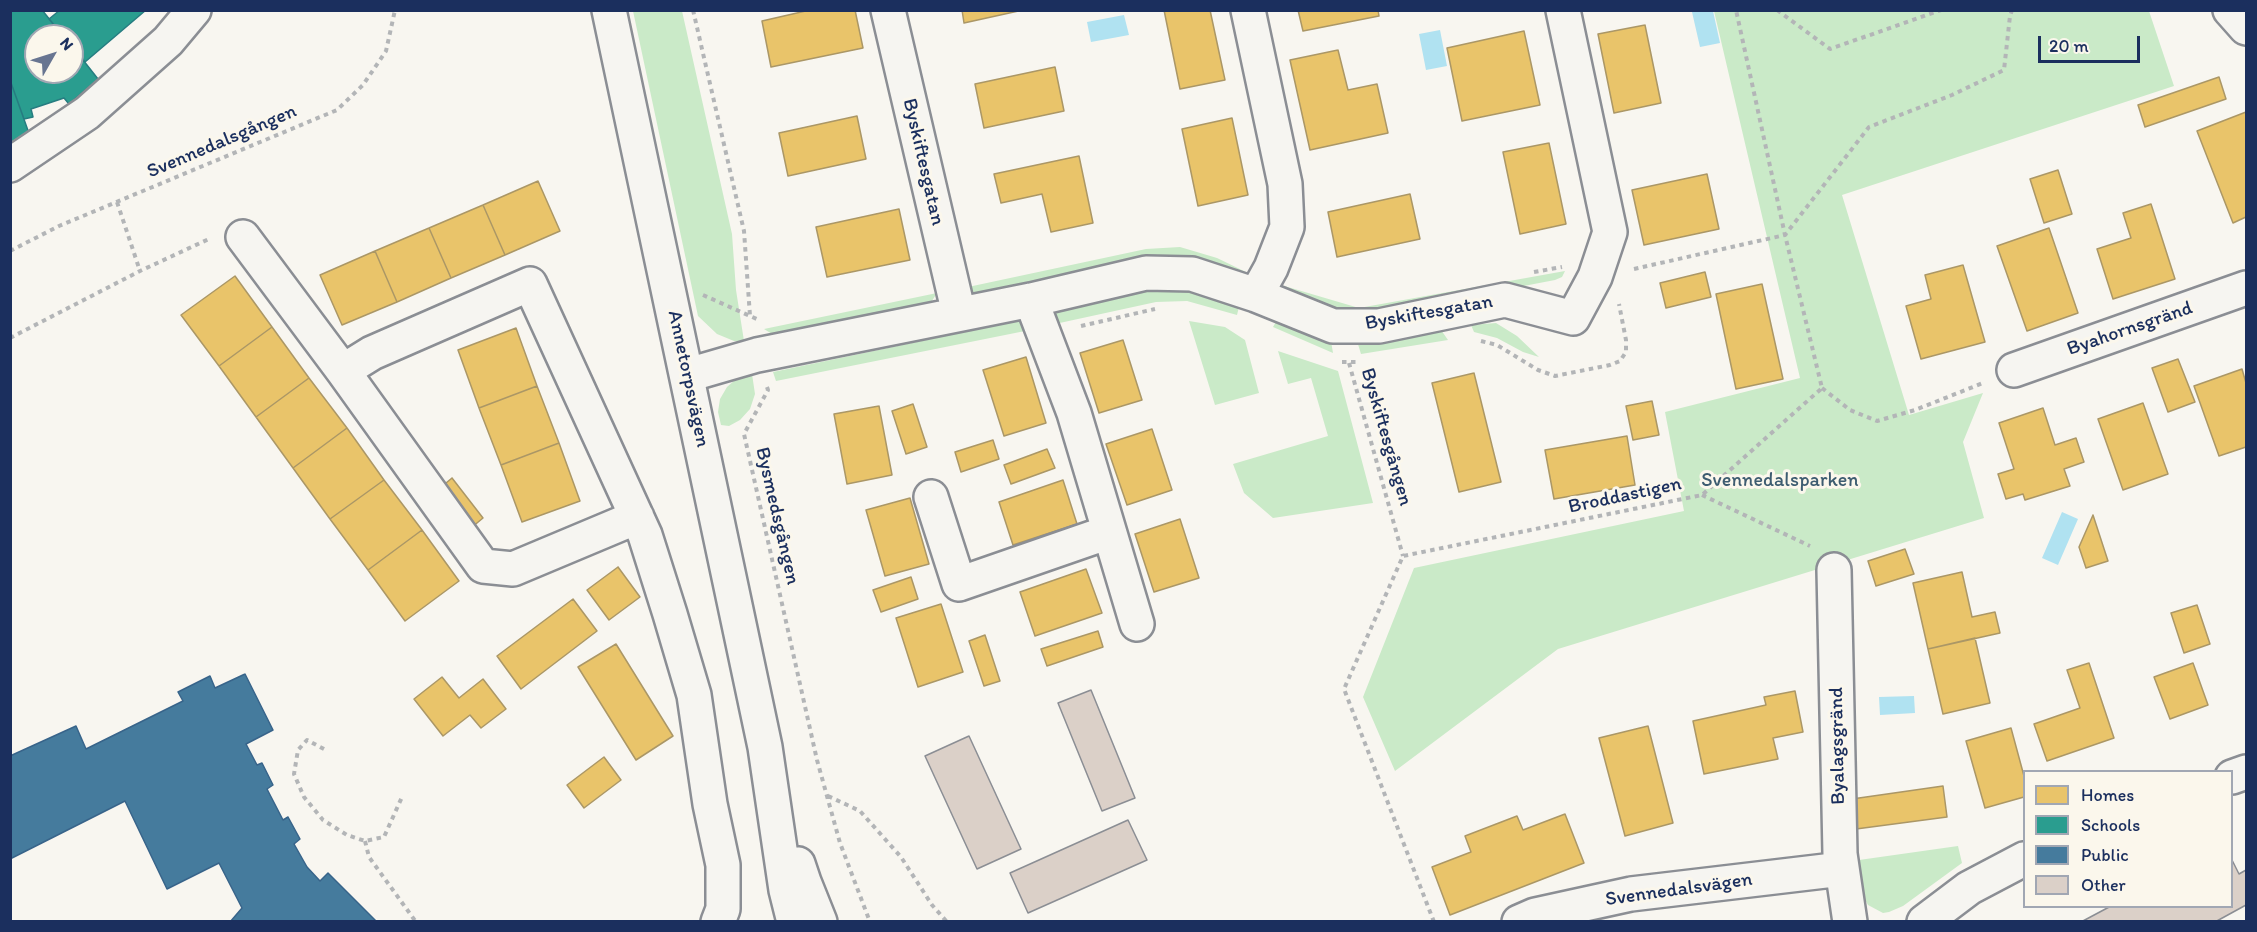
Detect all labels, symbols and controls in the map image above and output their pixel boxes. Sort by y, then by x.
north arrow [24,24,84,84]
scale bar [2041,24,2143,62]
text: N [56,33,78,54]
text: 20 m [2049,35,2089,57]
street label: Byskiftesgatan [897,96,949,228]
street label: Svennedalsgången [144,100,300,184]
street label: Byskiftesgatan [1363,290,1495,336]
street label: Byahornsgränd [2064,296,2196,362]
street label: Annetorpsvägen [662,308,714,450]
street label: Byskiftesgången [1355,365,1417,509]
street label: Bysmedsgången [750,445,804,587]
park label: Svennedalsparken [1701,469,1859,493]
street label: Broddastigen [1566,472,1684,520]
street label: Byalagsgränd [1825,687,1851,805]
legend [2023,770,2233,908]
text: Homes [2081,784,2134,806]
text: Schools [2081,814,2140,836]
text: Public [2081,844,2129,866]
street label: Svennedalsvägen [1604,868,1754,912]
text: Other [2081,874,2126,896]

